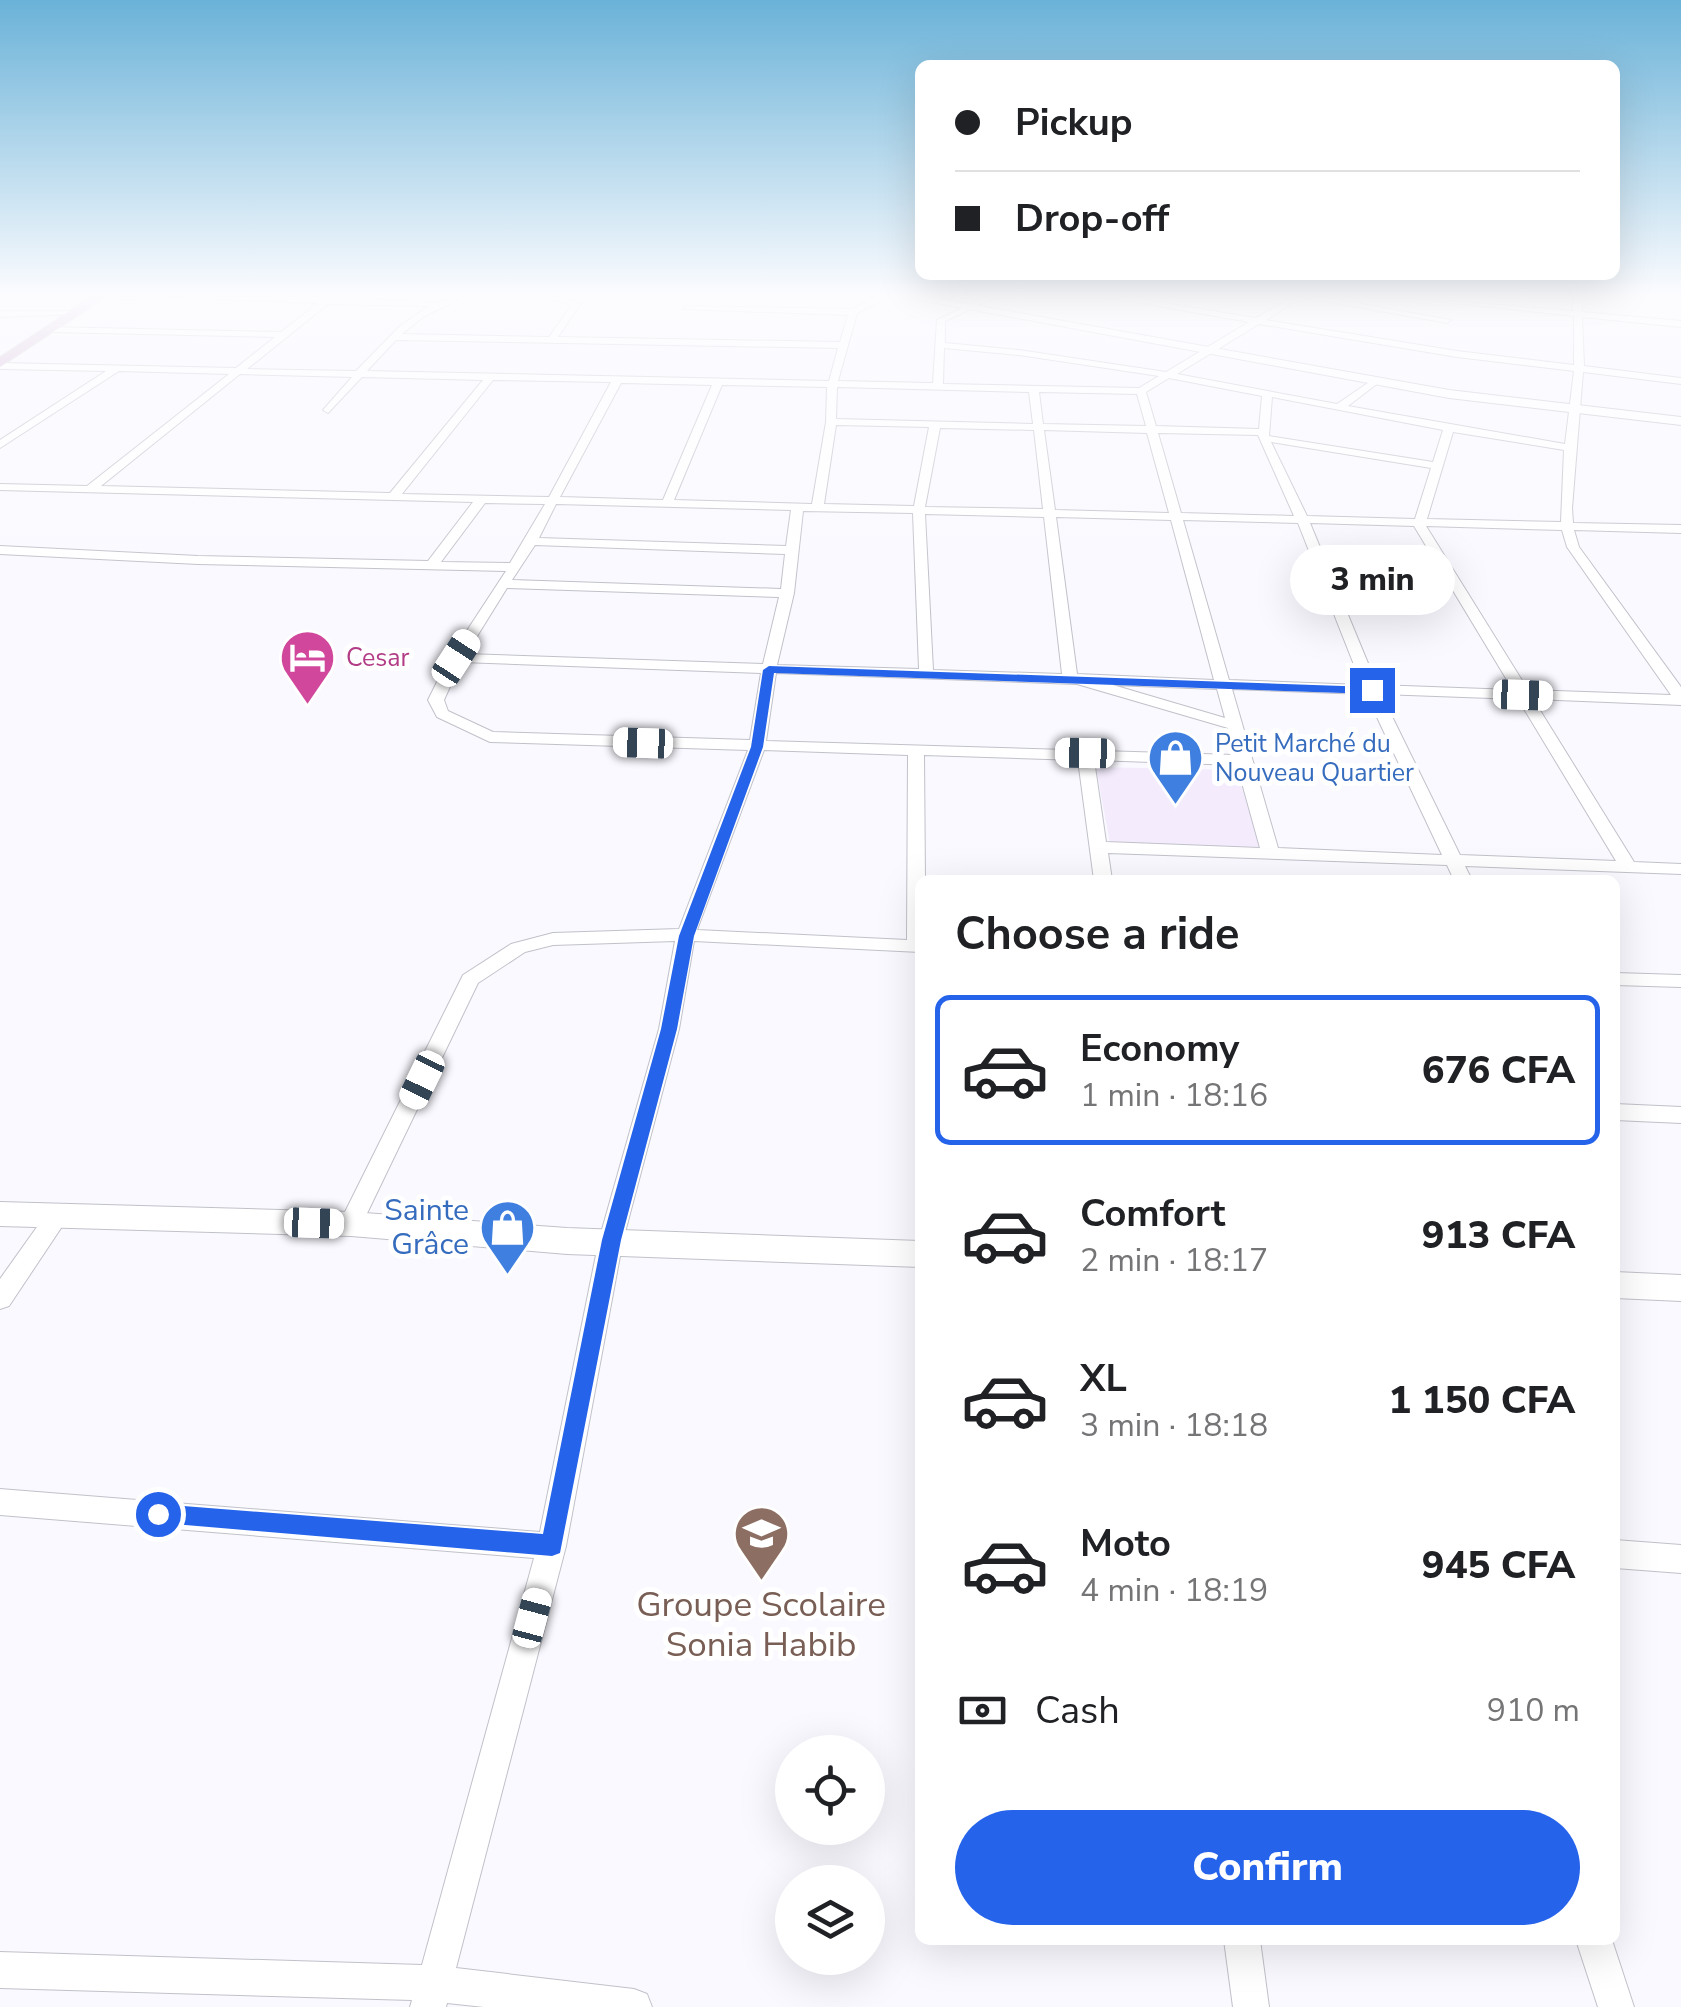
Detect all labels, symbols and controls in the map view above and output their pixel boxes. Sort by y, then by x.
text: Pickup [1015,97,1133,148]
text: Drop-off [1015,193,1169,244]
callout: 3 min [1290,545,1454,615]
text: 3 min [1330,558,1415,601]
car [427,625,485,691]
hotel icon: Cesar [277,628,337,707]
place label: Cesar [346,641,410,675]
route end [1350,668,1395,713]
car [1492,679,1554,711]
car [612,727,674,759]
place label: Petit Marché du Nouveau Quartier [1215,727,1414,790]
shop icon: Petit Marché du Nouveau Quartier [1146,728,1206,807]
car [1055,737,1115,769]
text: Choose a ride [955,904,1240,965]
text: Economy [1080,1023,1239,1074]
icon: car [960,1025,1050,1115]
text: 676 CFA [1422,1045,1575,1096]
car [395,1046,449,1114]
text: 1 min · 18:16 [1080,1074,1268,1117]
text: Comfort [1080,1188,1225,1239]
place label: Sainte Grâce [384,1190,469,1265]
icon: car [960,1190,1050,1280]
shop icon: Sainte Grâce [478,1197,538,1276]
car [283,1207,345,1239]
text: 913 CFA [1422,1210,1575,1261]
text: 2 min · 18:17 [1080,1239,1268,1282]
text: XL [1080,1353,1127,1404]
icon: car [960,1355,1050,1445]
text: 1 150 CFA [1388,1375,1575,1426]
text: 3 min · 18:18 [1080,1404,1268,1447]
route start [136,1492,181,1537]
school or university icon: Groupe Scolaire Sonia Habib [731,1503,791,1582]
text: Moto [1080,1518,1171,1569]
icon: car [960,1520,1050,1610]
text: 945 CFA [1422,1540,1575,1591]
text: 4 min · 18:19 [1080,1569,1268,1612]
place label: Groupe Scolaire Sonia Habib [636,1581,886,1668]
car [510,1585,554,1651]
icon: cash [955,1683,1010,1738]
text: Cash [1035,1685,1120,1736]
text: 910 m [1487,1689,1580,1732]
map controls [775,1735,885,1975]
button: locate [775,1735,885,1845]
button: Confirm [955,1810,1580,1925]
button: layers [775,1865,885,1975]

